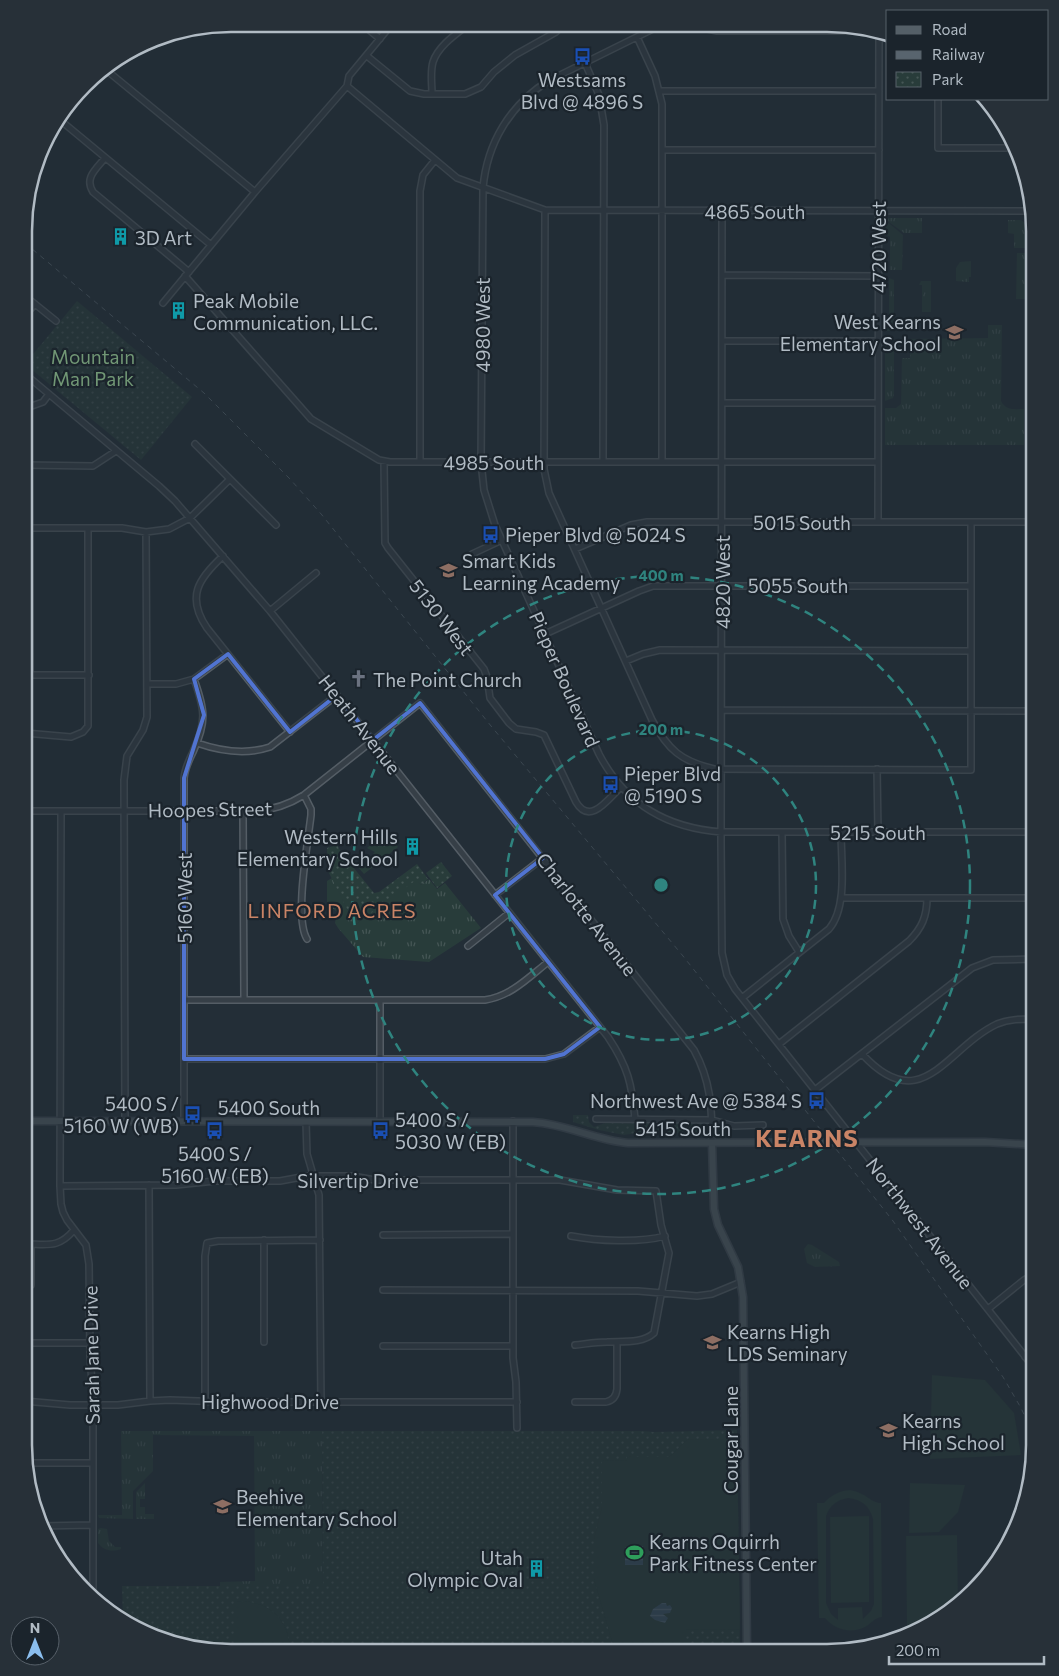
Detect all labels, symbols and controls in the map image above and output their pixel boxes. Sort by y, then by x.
legend [886,10,1049,100]
text: Road [932,20,967,38]
text: Railway [932,45,985,63]
bus stop icon: Westsams Blvd @ 4896 S [572,46,592,66]
place label: Westsams Blvd @ 4896 S [521,68,643,113]
text: Park [932,70,963,88]
street label: 4865 South [705,200,805,223]
street label: 4720 West [867,201,890,293]
place label: 3D Art [135,226,192,249]
building icon: 3D Art [111,227,131,247]
street label: 4980 West [471,277,494,372]
place label: Peak Mobile Communication, LLC. [193,289,378,334]
building icon: Peak Mobile Communication, LLC. [169,301,189,321]
place label: West Kearns Elementary School [780,310,941,355]
school or university icon: West Kearns Elementary School [945,322,965,342]
park label: Mountain Man Park [51,345,135,390]
street label: 4985 South [444,451,544,474]
street label: 5015 South [753,511,851,534]
place label: Pieper Blvd @ 5024 S [505,523,686,546]
bus stop icon: Pieper Blvd @ 5024 S [481,524,501,544]
street label: 4820 West [711,535,734,629]
place label: Smart Kids Learning Academy [462,549,620,594]
school or university icon: Smart Kids Learning Academy [438,561,458,581]
text: 400 m [638,566,684,584]
street label: 5130 West [405,574,479,660]
street label: 5055 South [748,574,848,597]
street label: Pieper Boulevard [525,608,605,750]
place label: The Point Church [373,668,522,691]
church icon: The Point Church [349,669,369,689]
street label: Heath Avenue [314,670,406,778]
text: 200 m [639,720,683,738]
place label: Pieper Blvd @ 5190 S [624,762,721,807]
bus stop icon: Pieper Blvd @ 5190 S [600,774,620,794]
street label: Hoopes Street [148,796,272,822]
street label: 5215 South [830,821,926,844]
place label: Western Hills Elementary School [237,825,398,870]
building icon: Western Hills Elementary School [402,837,422,857]
street label: Charlotte Avenue [532,848,642,980]
street label: 5160 West [173,852,196,944]
centre of rings [652,876,670,894]
district label: LINFORD ACRES [248,898,416,922]
place label: Northwest Ave @ 5384 S [590,1089,802,1112]
bus stop icon: Northwest Ave @ 5384 S [806,1090,826,1110]
place label: 5400 S / 5160 W (WB) [63,1092,179,1137]
street label: 5400 South [218,1096,320,1119]
bus stop icon: 5400 S / 5160 W (WB) [183,1104,203,1124]
place label: 5400 S / 5030 W (EB) [395,1108,506,1153]
street label: 5415 South [635,1117,731,1140]
bus stop icon: 5400 S / 5160 W (EB) [205,1120,225,1140]
bus stop icon: 5400 S / 5030 W (EB) [371,1120,391,1140]
district label: KEARNS [755,1123,859,1152]
place label: 5400 S / 5160 W (EB) [161,1142,269,1187]
street label: Northwest Avenue [862,1153,978,1293]
street label: Silvertip Drive [297,1169,419,1192]
street label: Sarah Jane Drive [78,1285,104,1425]
place label: Kearns High LDS Seminary [727,1320,848,1365]
school or university icon: Kearns High LDS Seminary [703,1332,723,1352]
street label: Cougar Lane [719,1386,742,1494]
street label: Highwood Drive [201,1390,339,1413]
place label: Kearns High School [902,1409,1005,1454]
school or university icon: Kearns High School [878,1421,898,1441]
place label: Beehive Elementary School [236,1485,397,1530]
school or university icon: Beehive Elementary School [212,1497,232,1517]
place label: Kearns Oquirrh Park Fitness Center [649,1530,817,1575]
sports icon: Kearns Oquirrh Park Fitness Center [625,1542,645,1562]
place label: Utah Olympic Oval [407,1546,523,1591]
building icon: Utah Olympic Oval [527,1558,547,1578]
north arrow [10,1616,60,1666]
text: N [30,1619,40,1636]
scale bar [889,1634,1044,1666]
text: 200 m [896,1641,940,1659]

